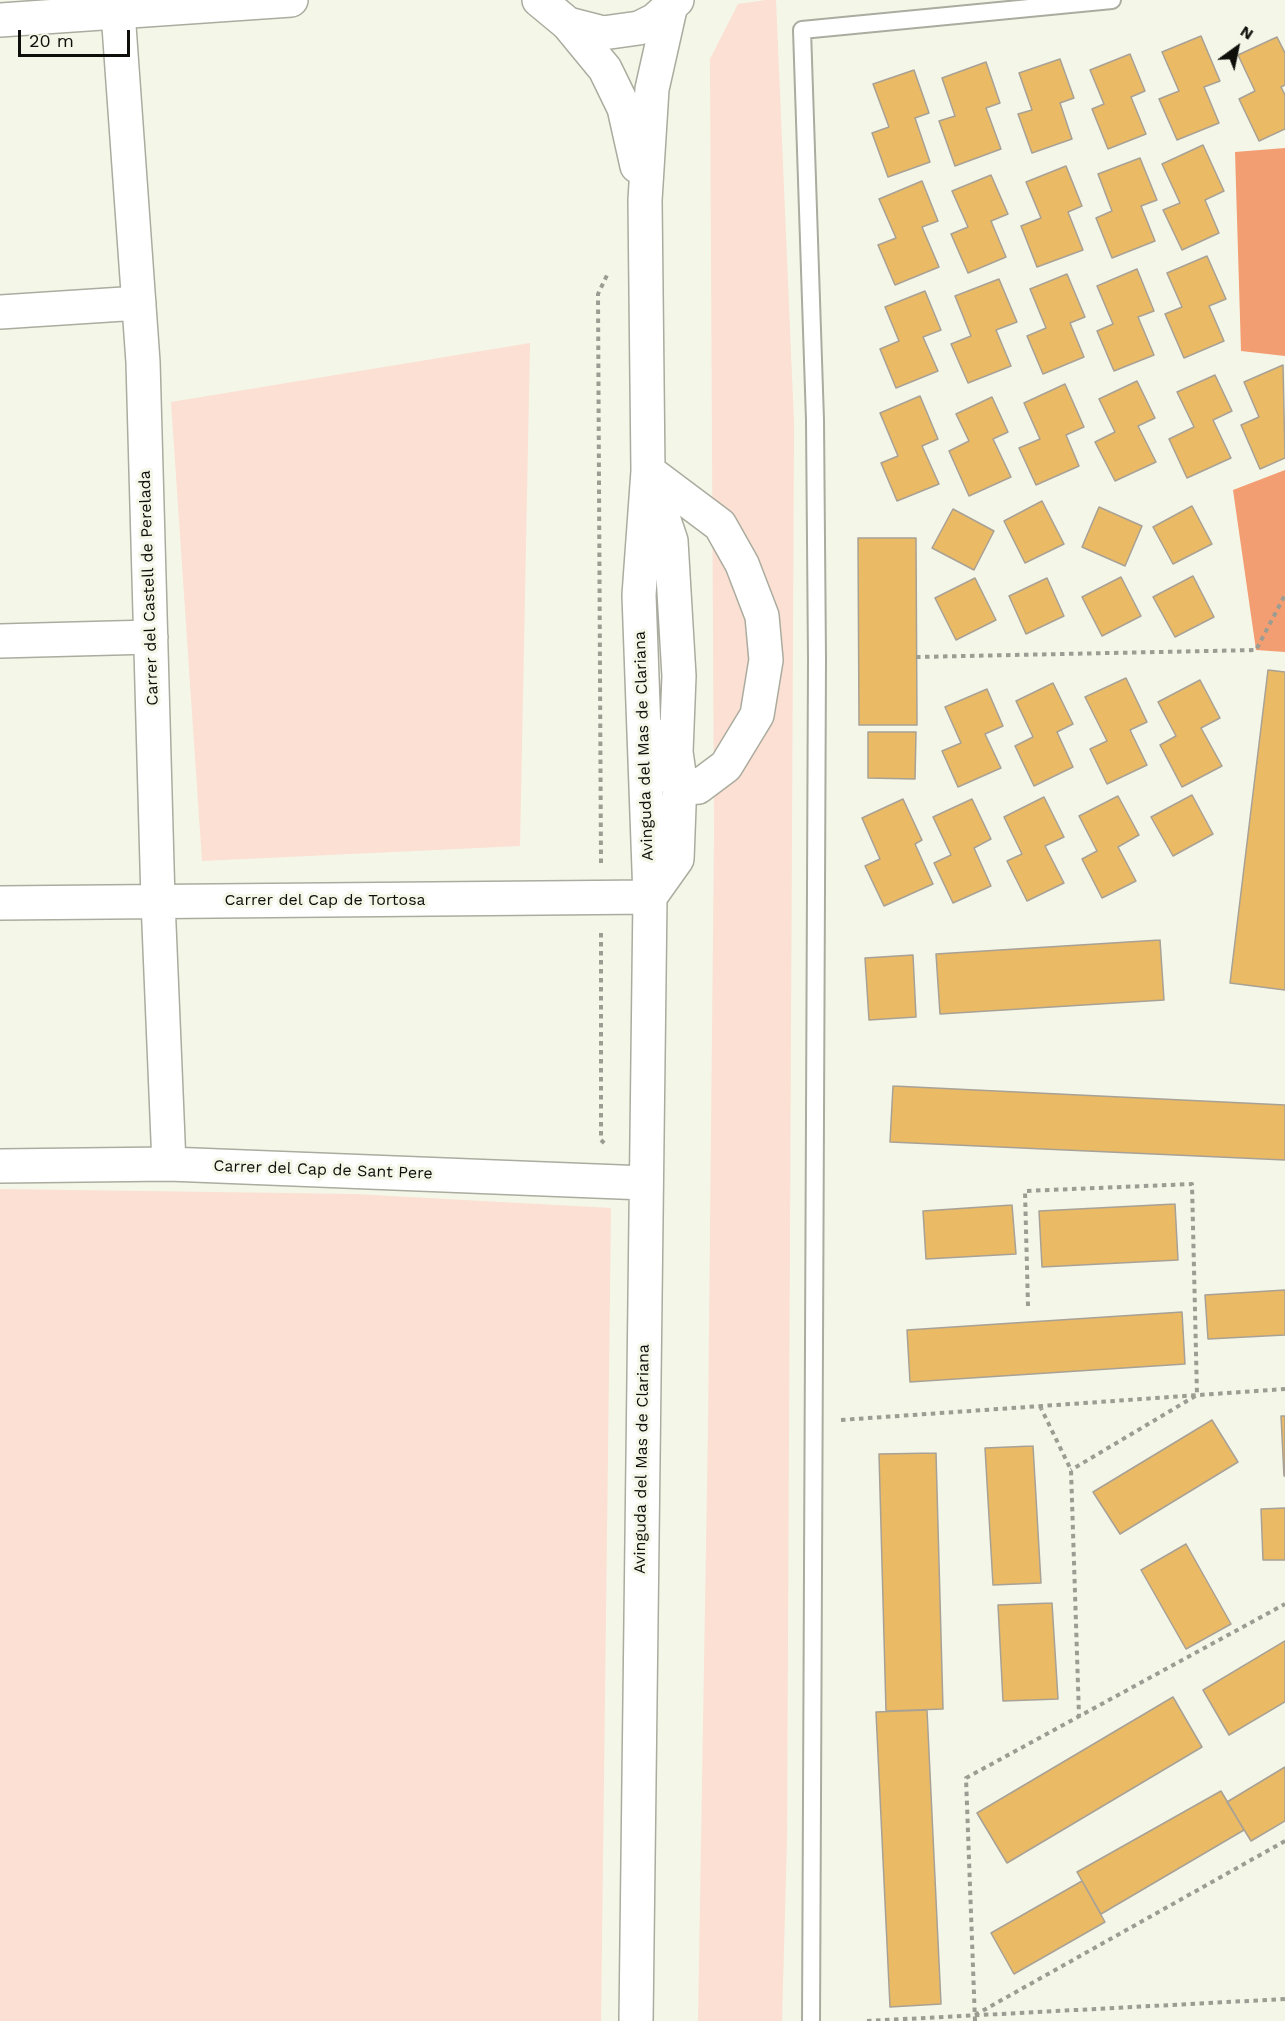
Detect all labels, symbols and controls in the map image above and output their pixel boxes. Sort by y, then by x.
scale bar [21,18,134,56]
north arrow [1207,18,1267,78]
text: N [1237,21,1257,44]
text: 20 m [29,30,74,51]
street label: Carrer del Castell de Perelada [135,470,163,706]
street label: Avinguda del Mas de Clariana [630,631,658,861]
street label: Carrer del Cap de Tortosa [224,890,426,910]
street label: Carrer del Cap de Sant Pere [213,1157,433,1183]
street label: Avinguda del Mas de Clariana [630,1344,654,1574]

